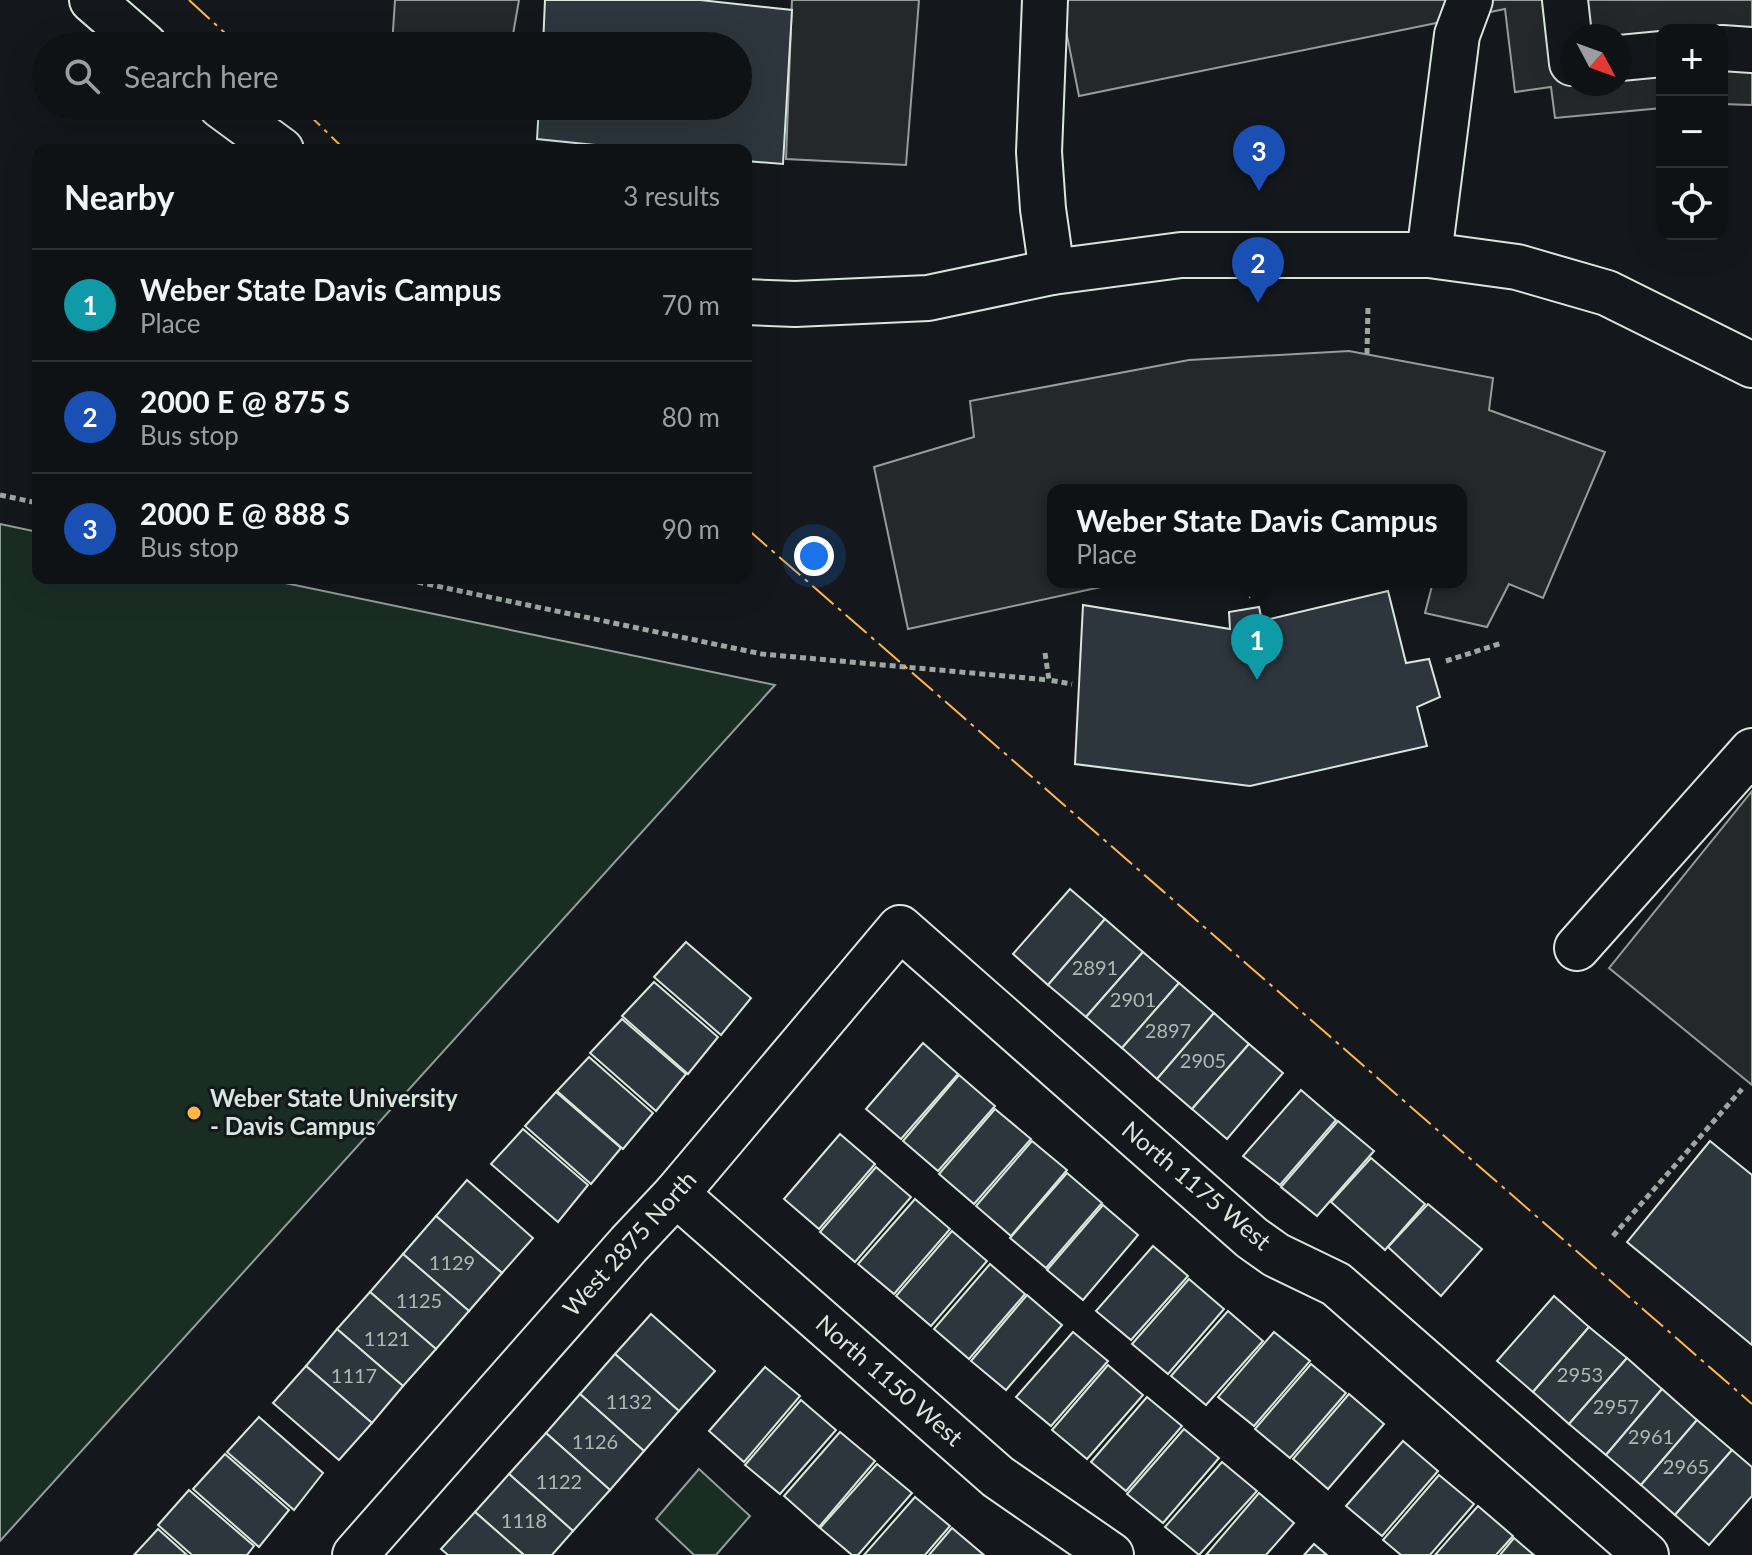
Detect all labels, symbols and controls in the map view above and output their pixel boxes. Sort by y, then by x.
north arrow [1560,24,1632,96]
map controls [1656,24,1728,240]
button: + [1656,24,1728,96]
search box [32,32,752,120]
icon: search [60,54,104,98]
text: Search here [124,58,279,94]
button: − [1656,96,1728,168]
pin: 3 [1233,125,1285,191]
button: locate [1656,168,1728,240]
text: Nearby [64,176,175,217]
text: 3 results [623,180,720,212]
pin: 2 [1232,237,1284,303]
text: Weber State Davis Campus [140,271,502,307]
text: 1 [82,289,98,321]
text: 70 m [662,289,720,321]
text: Place [140,307,201,339]
text: 2000 E @ 875 S [140,383,350,419]
text: 2 [82,401,98,433]
text: 80 m [662,401,720,433]
text: Bus stop [140,419,239,451]
popup [1047,484,1467,588]
text: 2000 E @ 888 S [140,495,350,531]
text: Weber State Davis Campus [1076,502,1438,538]
text: 3 [82,513,98,545]
text: 90 m [662,513,720,545]
text: Bus stop [140,531,239,563]
your location [794,536,834,576]
text: Place [1076,538,1137,570]
pin: 1 [1231,614,1283,680]
house number: 2891 [1072,955,1118,979]
house number: 2901 [1110,987,1156,1011]
house number: 2897 [1145,1018,1191,1042]
house number: 2905 [1180,1048,1226,1072]
place label: Weber State University - Davis Campus [210,1083,458,1140]
marker: Weber State University - Davis Campus [185,1104,203,1122]
street label: North 1175 West [1117,1114,1277,1256]
street label: West 2875 North [556,1164,702,1322]
house number: 1129 [429,1250,475,1274]
house number: 1125 [396,1288,442,1312]
street label: North 1150 West [811,1308,970,1452]
house number: 1121 [364,1326,410,1350]
house number: 2953 [1557,1362,1603,1386]
house number: 1117 [331,1363,377,1387]
house number: 1132 [606,1389,652,1413]
house number: 2957 [1593,1394,1639,1418]
house number: 2961 [1628,1424,1674,1448]
house number: 1126 [572,1429,618,1453]
house number: 2965 [1663,1454,1709,1478]
house number: 1122 [536,1469,582,1493]
house number: 1118 [501,1508,547,1532]

